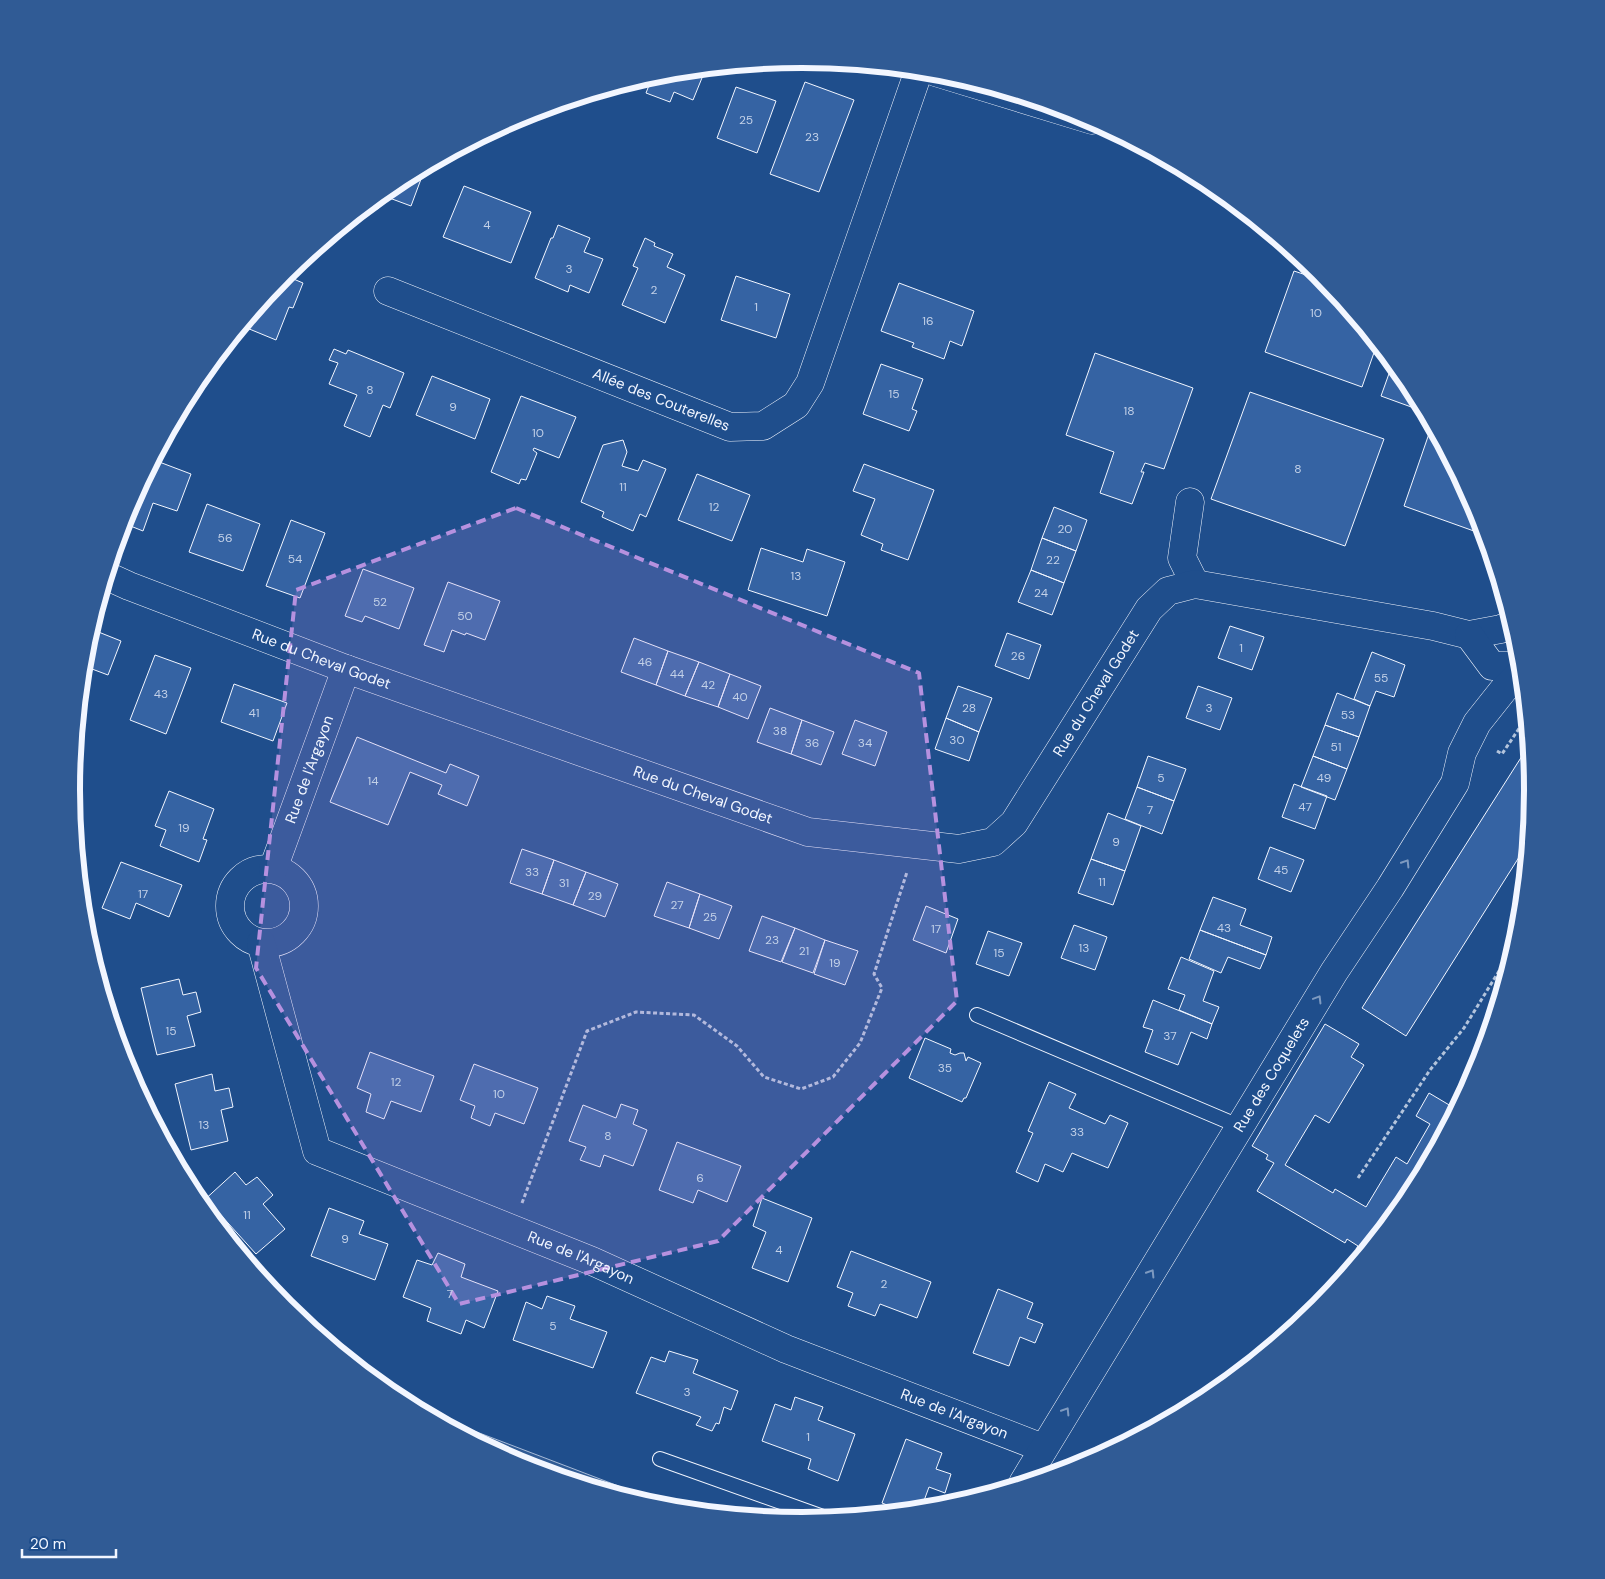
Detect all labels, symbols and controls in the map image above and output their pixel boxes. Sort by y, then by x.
house number: 25 [739,112,753,128]
house number: 23 [805,129,819,145]
house number: 4 [483,217,491,233]
house number: 3 [565,261,573,277]
house number: 2 [651,282,658,298]
house number: 1 [754,299,758,315]
house number: 10 [1310,305,1322,321]
house number: 16 [922,313,934,329]
street label: Allée des Couterelles [590,363,733,436]
house number: 8 [366,382,374,398]
house number: 15 [888,386,900,402]
house number: 9 [449,399,457,415]
house number: 18 [1123,403,1135,419]
house number: 10 [532,425,544,441]
house number: 8 [1294,461,1302,477]
house number: 11 [619,479,627,495]
house number: 12 [709,499,719,515]
house number: 20 [1057,521,1073,537]
house number: 56 [218,530,232,546]
house number: 54 [288,551,302,567]
house number: 22 [1046,552,1060,568]
house number: 13 [791,568,801,584]
house number: 24 [1034,585,1048,601]
house number: 52 [373,594,387,610]
house number: 50 [457,608,473,624]
street label: Rue du Cheval Godet [249,624,394,694]
street label: Rue du Cheval Godet [1048,626,1144,760]
house number: 1 [1239,640,1243,656]
house number: 26 [1011,648,1025,664]
house number: 46 [638,654,652,670]
house number: 44 [670,666,684,682]
house number: 55 [1374,670,1388,686]
house number: 42 [701,677,715,693]
house number: 43 [154,686,168,702]
house number: 40 [732,689,748,705]
house number: 28 [962,700,976,716]
house number: 3 [1205,700,1213,716]
house number: 41 [248,705,260,721]
house number: 53 [1341,707,1355,723]
street label: Rue de l'Argayon [280,713,338,826]
house number: 38 [773,723,787,739]
house number: 30 [949,732,965,748]
house number: 36 [805,735,819,751]
house number: 34 [858,735,872,751]
house number: 51 [1330,739,1342,755]
street label: Rue du Cheval Godet [630,761,776,829]
house number: 5 [1157,770,1165,786]
house number: 49 [1317,770,1331,786]
house number: 14 [367,773,379,789]
house number: 47 [1298,799,1312,815]
house number: 7 [1147,802,1153,818]
house number: 19 [178,820,190,836]
house number: 9 [1112,834,1120,850]
one-way arrow [1400,859,1409,869]
house number: 45 [1274,862,1288,878]
house number: 33 [525,864,539,880]
house number: 11 [1098,874,1106,890]
house number: 31 [559,875,569,891]
house number: 17 [138,886,148,902]
house number: 29 [588,888,602,904]
house number: 27 [670,897,684,913]
house number: 25 [703,909,717,925]
house number: 43 [1217,920,1231,936]
house number: 17 [931,921,941,937]
house number: 23 [765,932,779,948]
house number: 13 [1079,940,1089,956]
house number: 21 [799,943,809,959]
house number: 15 [993,945,1005,961]
house number: 19 [829,955,841,971]
one-way arrow [1311,996,1321,1005]
street label: Rue des Coquelets [1229,1014,1314,1136]
house number: 15 [165,1023,177,1039]
house number: 37 [1163,1028,1177,1044]
house number: 35 [938,1060,952,1076]
house number: 12 [391,1074,401,1090]
house number: 10 [493,1086,505,1102]
house number: 13 [199,1117,209,1133]
house number: 33 [1070,1124,1084,1140]
house number: 8 [604,1128,612,1144]
house number: 6 [696,1170,704,1186]
house number: 11 [243,1207,251,1223]
street label: Rue de l'Argayon [525,1226,637,1289]
house number: 9 [341,1231,349,1247]
house number: 4 [775,1242,783,1258]
one-way arrow [1145,1269,1154,1278]
house number: 2 [881,1276,888,1292]
house number: 7 [447,1286,453,1302]
house number: 5 [549,1318,557,1334]
house number: 3 [683,1384,691,1400]
street label: Rue de l'Argayon [898,1384,1011,1444]
one-way arrow [1059,1407,1069,1416]
house number: 1 [806,1429,810,1445]
scale bar [22,1526,116,1558]
text: 20 m [30,1534,66,1554]

